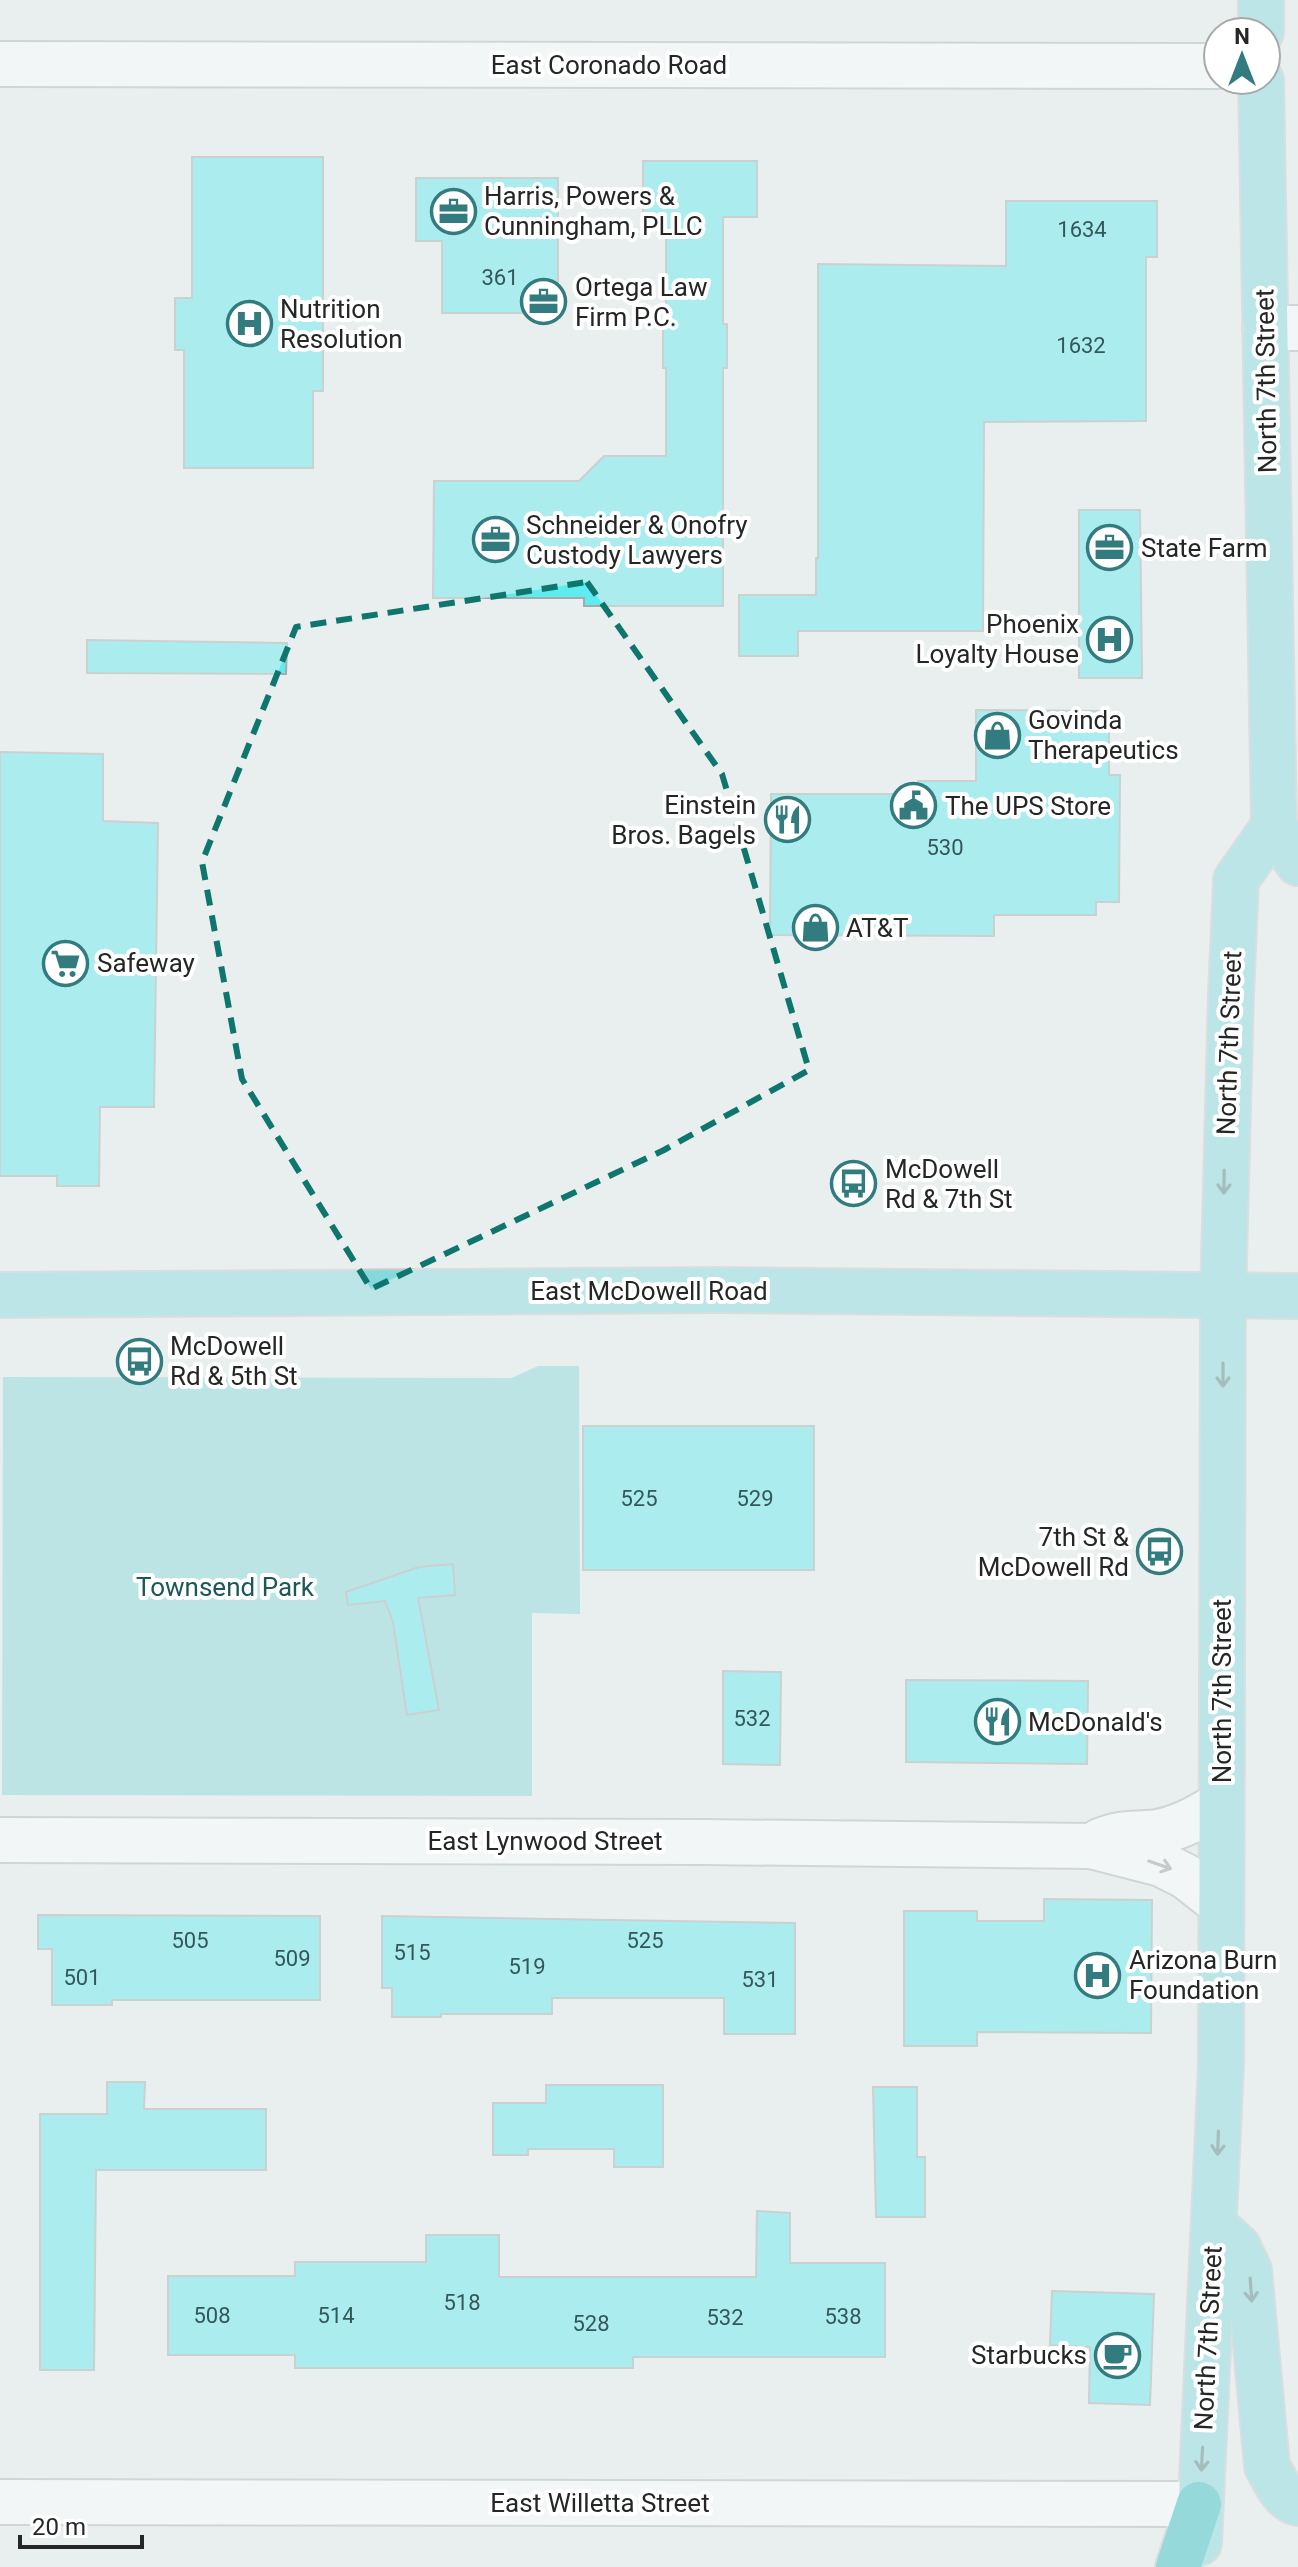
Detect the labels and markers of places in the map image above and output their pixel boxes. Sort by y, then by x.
place label: Harris, Powers & Cunningham, PLLC [484,181,703,241]
office icon: Harris, Powers & Cunningham, PLLC [429,187,477,235]
place label: Ortega Law Firm P.C. [575,272,708,332]
office icon: Ortega Law Firm P.C. [520,278,568,326]
place label: Nutrition Resolution [280,294,403,354]
hospital icon: Nutrition Resolution [225,300,273,348]
place label: Schneider & Onofry Custody Lawyers [526,510,748,570]
office icon: Schneider & Onofry Custody Lawyers [471,516,519,564]
office icon: State Farm [1086,524,1134,572]
place label: State Farm [1141,533,1268,563]
place label: Phoenix Loyalty House [916,609,1079,669]
hospital icon: Phoenix Loyalty House [1086,615,1134,663]
place label: Govinda Therapeutics [1028,705,1179,765]
shop icon: Govinda Therapeutics [973,711,1021,759]
public building icon: The UPS Store [890,782,938,830]
place label: Einstein Bros. Bagels [611,790,756,850]
place label: The UPS Store [945,791,1111,821]
restaurant icon: Einstein Bros. Bagels [763,796,811,844]
shop icon: AT&T [791,904,839,952]
place label: AT&T [846,913,909,943]
supermarket icon: Safeway [42,939,90,987]
place label: Safeway [97,948,195,978]
place label: McDowell Rd & 7th St [885,1154,1013,1214]
bus stop icon: McDowell Rd & 7th St [830,1160,878,1208]
place label: McDowell Rd & 5th St [170,1331,298,1391]
bus stop icon: McDowell Rd & 5th St [115,1337,163,1385]
place label: 7th St & McDowell Rd [978,1522,1130,1582]
bus stop icon: 7th St & McDowell Rd [1136,1528,1184,1576]
restaurant icon: McDonald's [973,1698,1021,1746]
place label: McDonald's [1028,1707,1163,1737]
place label: Arizona Burn Foundation [1129,1945,1277,2005]
hospital icon: Arizona Burn Foundation [1074,1951,1122,1999]
cafe icon: Starbucks [1094,2331,1142,2379]
place label: Starbucks [971,2340,1087,2370]

